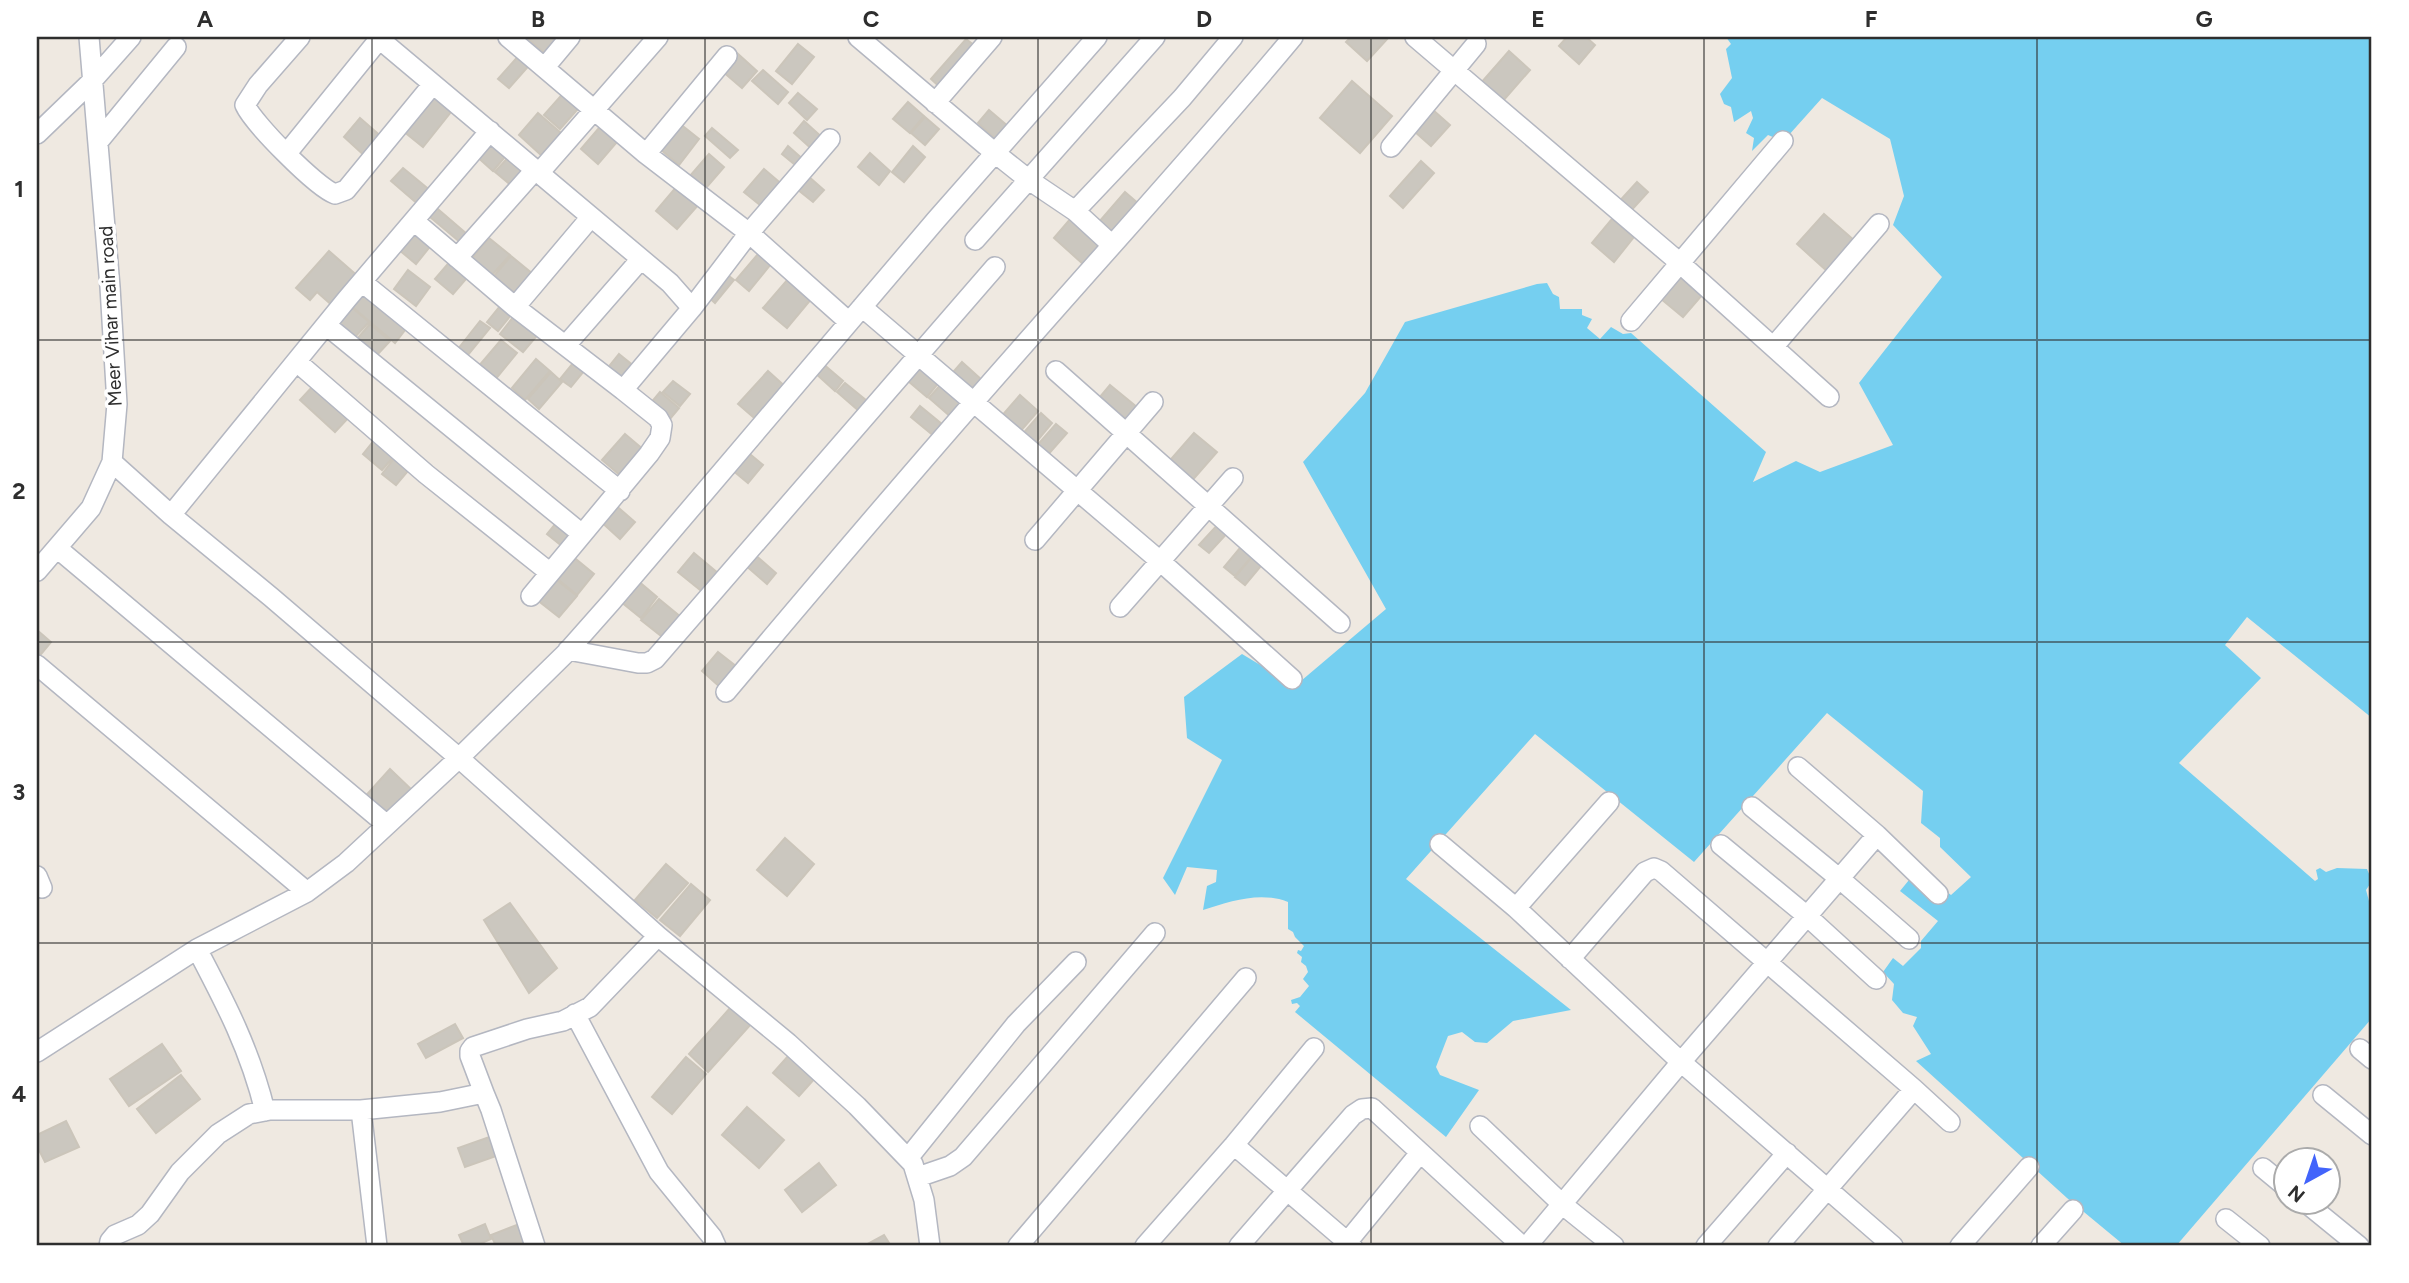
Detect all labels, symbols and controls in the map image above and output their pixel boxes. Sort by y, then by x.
text: A [197,5,214,33]
text: B [531,5,545,33]
text: C [863,5,880,33]
text: D [1196,5,1212,33]
text: E [1531,5,1545,33]
text: F [1865,5,1878,33]
text: G [2195,5,2213,33]
text: 1 [14,175,24,203]
street label: Meer Vihar main road [94,225,127,407]
text: 2 [12,477,26,505]
text: 3 [13,778,25,806]
text: 4 [12,1080,26,1108]
north arrow [2272,1146,2342,1216]
text: N [2283,1180,2309,1207]

